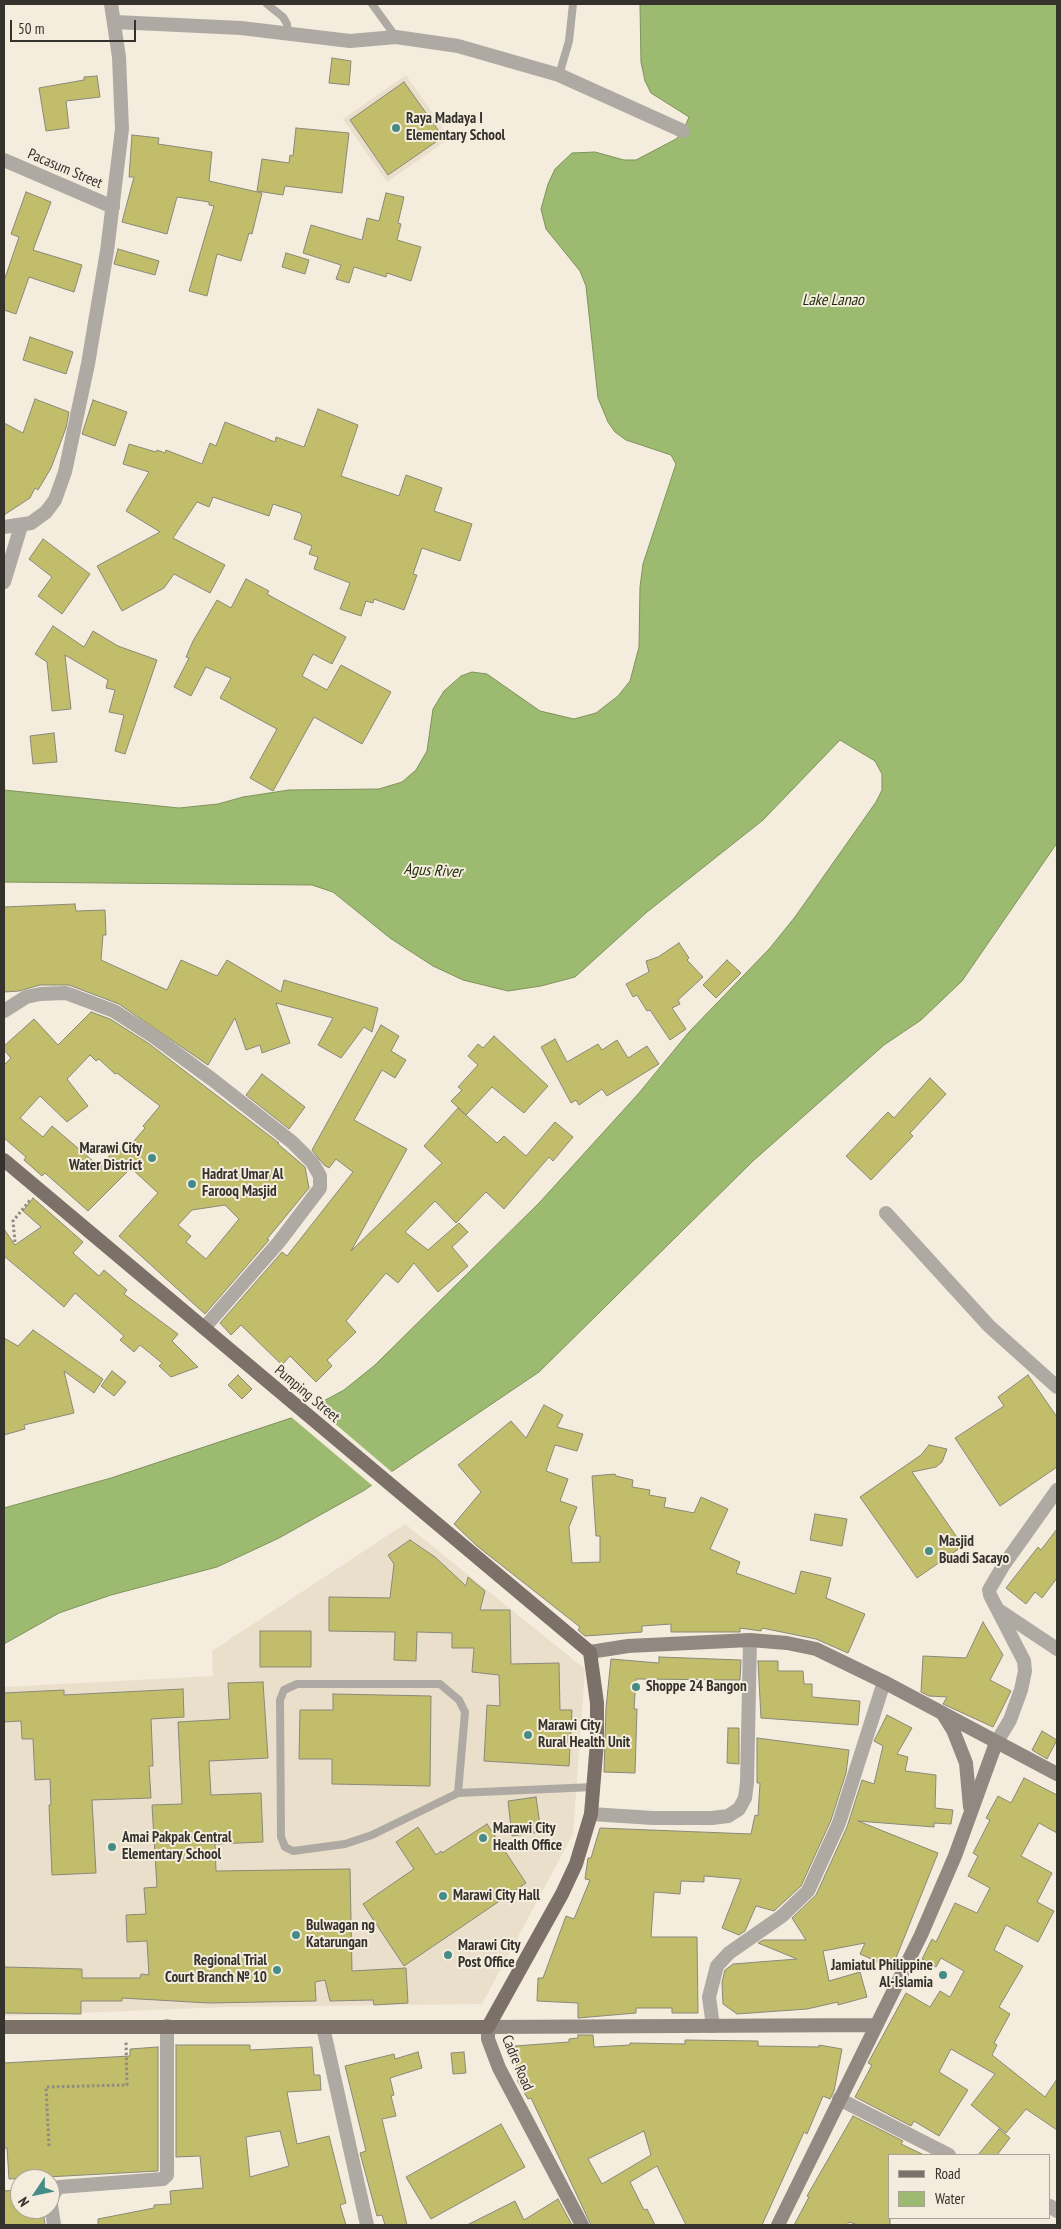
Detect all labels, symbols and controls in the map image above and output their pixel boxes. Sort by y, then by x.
scale bar [12,10,139,42]
text: 50 m [18,19,44,38]
place label: Raya Madaya I Elementary School [406,110,505,145]
marker: Raya Madaya I Elementary School [390,122,402,134]
street label: Pacasum Street [25,145,105,193]
water label: Lake Lanao [802,290,864,310]
water label: Agus River [403,860,463,882]
place label: Marawi City Water District [69,1140,142,1175]
marker: Marawi City Water District [146,1152,158,1164]
place label: Hadrat Umar Al Farooq Masjid [202,1166,283,1201]
marker: Hadrat Umar Al Farooq Masjid [186,1178,198,1190]
street label: Pumping Street [271,1361,343,1427]
place label: Masjid Buadi Sacayo [939,1533,1009,1568]
marker: Masjid Buadi Sacayo [923,1545,935,1557]
place label: Shoppe 24 Bangon [646,1678,747,1696]
marker: Shoppe 24 Bangon [630,1681,642,1693]
place label: Marawi City Rural Health Unit [538,1717,630,1752]
marker: Marawi City Rural Health Unit [522,1729,534,1741]
place label: Marawi City Health Office [493,1820,562,1855]
place label: Amai Pakpak Central Elementary School [122,1829,232,1864]
marker: Marawi City Health Office [477,1832,489,1844]
marker: Amai Pakpak Central Elementary School [106,1841,118,1853]
place label: Marawi City Hall [453,1887,540,1905]
marker: Marawi City Hall [437,1890,449,1902]
place label: Bulwagan ng Katarungan [306,1917,375,1952]
marker: Bulwagan ng Katarungan [290,1929,302,1941]
place label: Marawi City Post Office [458,1937,520,1972]
marker: Marawi City Post Office [442,1949,454,1961]
place label: Regional Trial Court Branch № 10 [165,1952,267,1987]
place label: Jamiatul Philippine Al-Islamia [831,1957,933,1992]
marker: Regional Trial Court Branch № 10 [271,1964,283,1976]
marker: Jamiatul Philippine Al-Islamia [937,1969,949,1981]
street label: Cadre Road [497,2033,537,2093]
legend [888,2154,1051,2219]
text: Road [935,2164,961,2183]
north arrow [10,2169,60,2219]
text: Water [935,2189,965,2208]
text: N [14,2194,33,2210]

